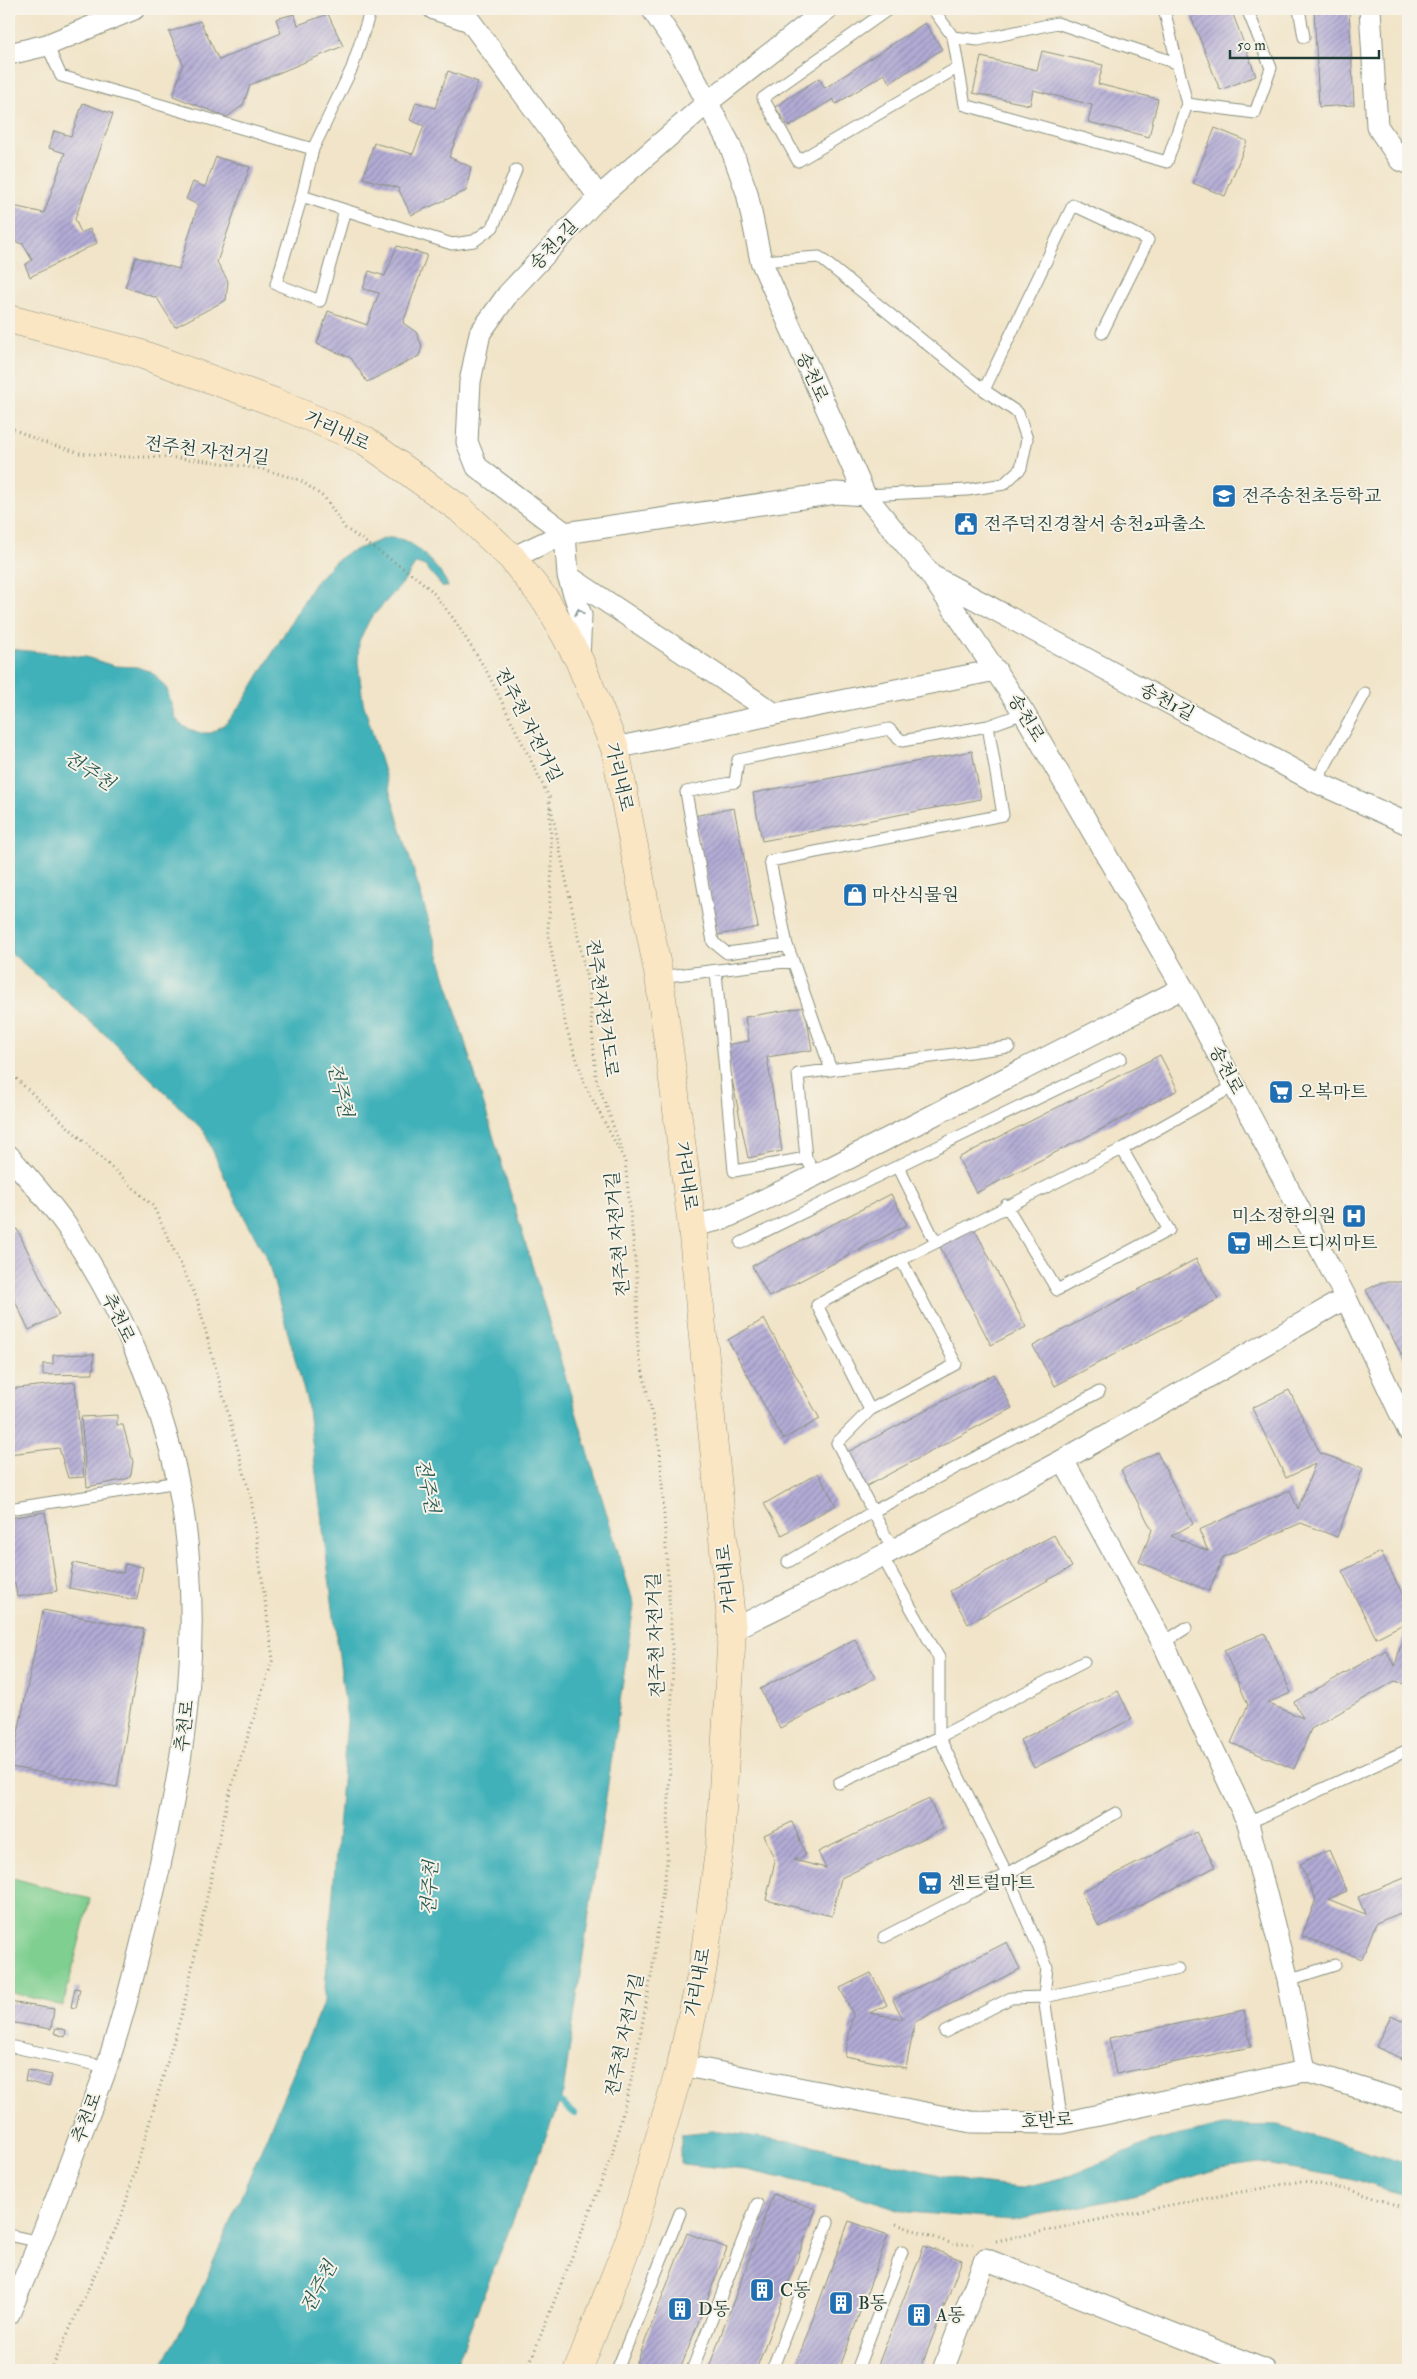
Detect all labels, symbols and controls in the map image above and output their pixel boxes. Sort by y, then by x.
scale bar [1230,28,1378,60]
text: 50 m [1237,36,1266,55]
street label: 송천2길 [525,215,583,275]
street label: 송천로 [791,348,833,406]
street label: 가리내로 [301,406,373,456]
street label: 전주천 자전거길 [143,432,271,470]
school or university icon: 전주송천초등학교 [1211,483,1237,509]
place label: 전주송천초등학교 [1242,485,1382,508]
public building icon: 전주덕진경찰서 송천2파출소 [953,511,979,537]
place label: 전주덕진경찰서 송천2파출소 [984,513,1206,536]
one-way arrow [574,608,585,616]
street label: 전주천 자전거길 [489,664,567,786]
street label: 송천1길 [1136,678,1198,726]
street label: 송천로 [1003,690,1049,746]
street label: 가리내로 [600,741,638,813]
water label: 전주천 [59,746,120,797]
shop icon: 마산식물원 [842,882,868,908]
place label: 마산식물원 [872,884,959,907]
street label: 전주천자전거도로 [581,938,623,1078]
street label: 송천로 [1204,1042,1248,1098]
water label: 전주천 [322,1060,358,1121]
supermarket icon: 오복마트 [1268,1079,1294,1105]
place label: 오복마트 [1298,1081,1368,1104]
street label: 가리내로 [670,1140,702,1212]
street label: 전주천 자전거길 [601,1170,635,1298]
hospital icon: 미소정한의원 [1341,1203,1367,1229]
place label: 미소정한의원 [1232,1205,1336,1228]
supermarket icon: 베스트디씨마트 [1226,1230,1252,1256]
place label: 베스트디씨마트 [1256,1232,1378,1255]
street label: 추천로 [96,1290,140,1346]
water label: 전주천 [410,1457,445,1517]
street label: 가리내로 [712,1543,742,1615]
street label: 전주천 자전거길 [642,1572,670,1698]
street label: 추천로 [170,1699,200,1753]
water label: 전주천 [417,1858,444,1916]
supermarket icon: 센트럴마트 [917,1870,943,1896]
place label: 센트럴마트 [948,1872,1036,1895]
street label: 가리내로 [680,1946,716,2018]
street label: 전주천 자전거길 [601,1971,649,2099]
street label: 추천로 [67,2090,107,2146]
street label: 호반로 [1020,2108,1074,2134]
water label: 전주천 [295,2256,343,2317]
building icon: C동 [749,2277,775,2303]
place label: C동 [780,2279,811,2302]
building icon: B동 [828,2290,854,2316]
place label: B동 [858,2292,887,2315]
building icon: D동 [667,2296,693,2322]
place label: D동 [698,2298,730,2321]
building icon: A동 [906,2302,932,2328]
place label: A동 [935,2304,965,2327]

